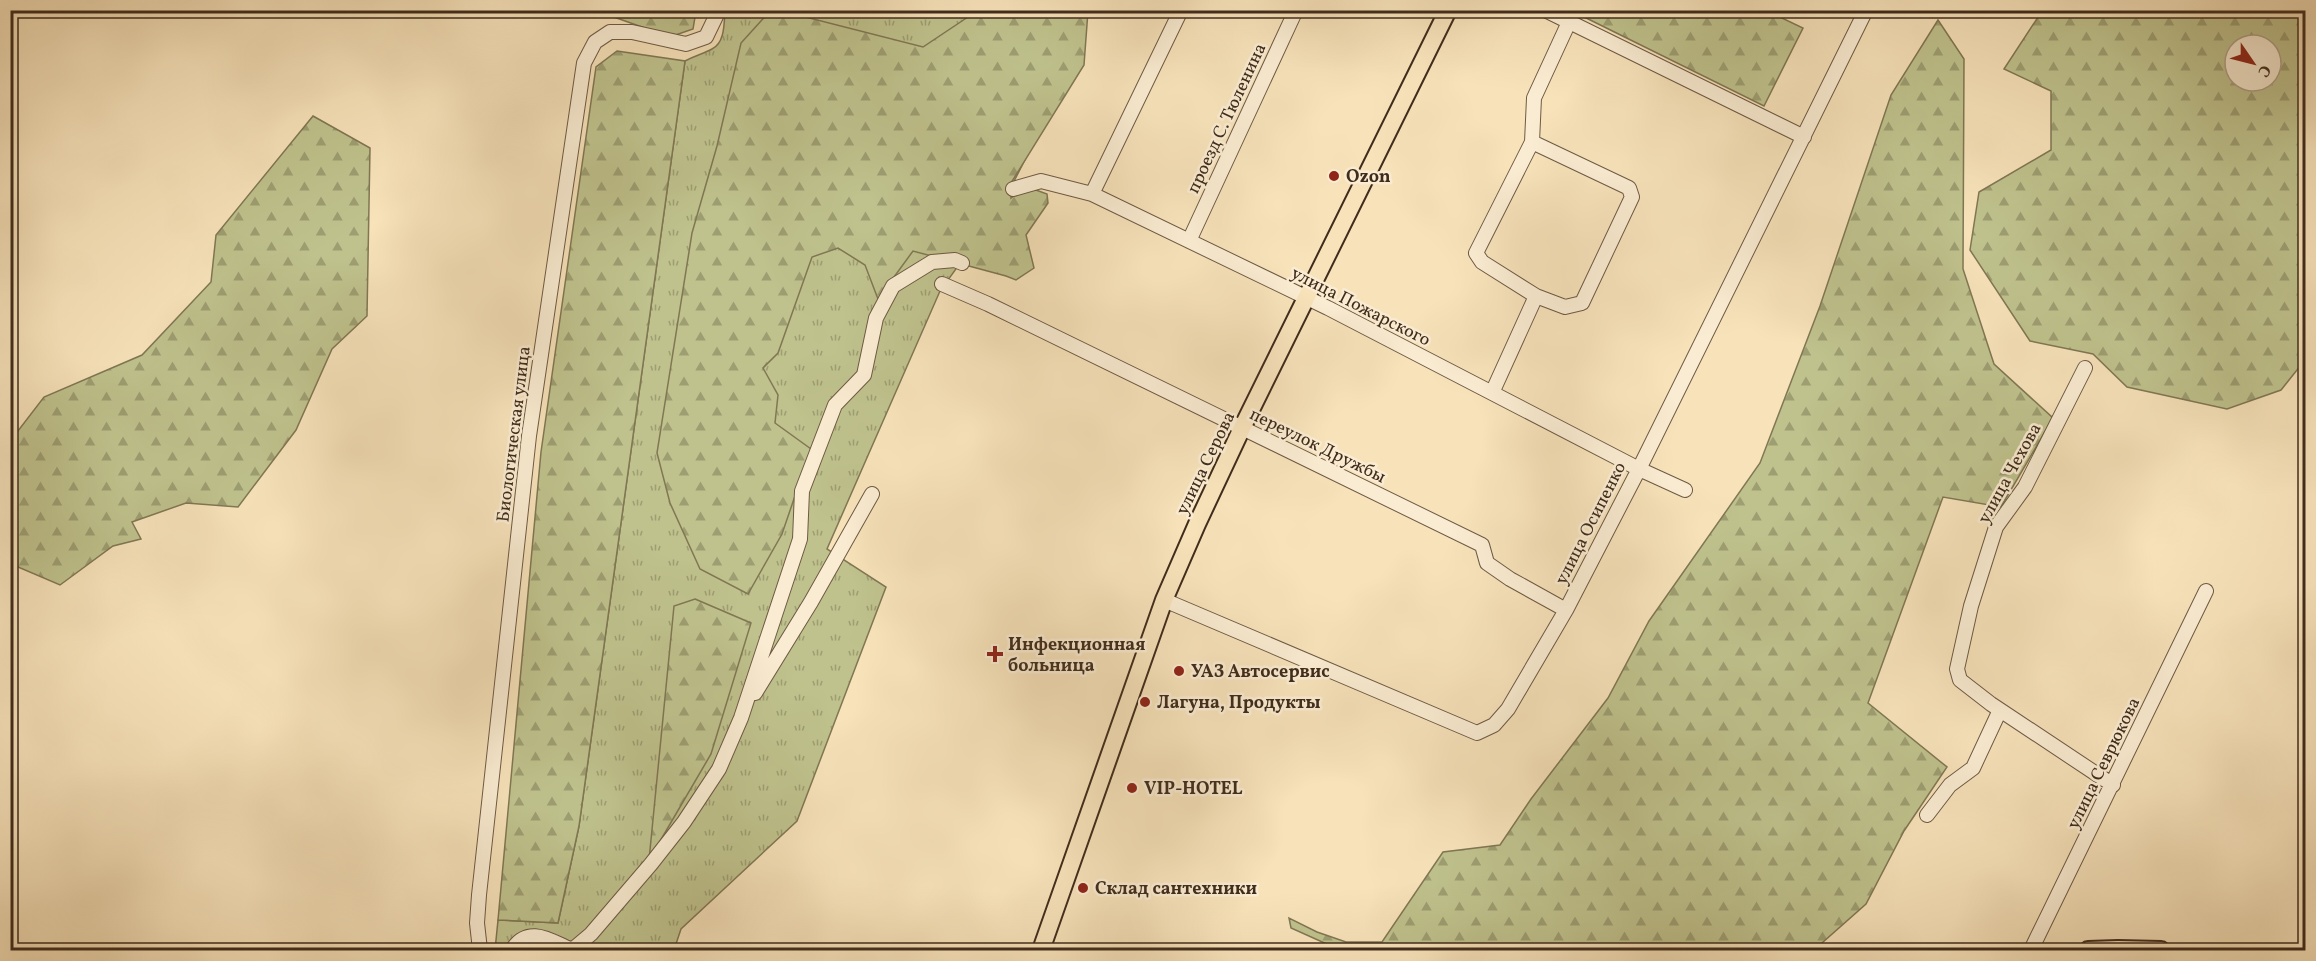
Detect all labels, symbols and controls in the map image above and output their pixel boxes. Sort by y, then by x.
north arrow [2223,33,2283,93]
street label: проезд С. Тюленина [1182,39,1273,198]
text: С [2252,60,2276,81]
place label: Ozon [1346,165,1391,190]
marker: Ozon [1327,169,1341,183]
street label: улица Пожарского [1286,261,1434,353]
street label: Биологическая улица [491,345,538,524]
street label: переулок Дружбы [1245,402,1390,490]
street label: улица Серова [1171,408,1242,519]
street label: улица Чехова [1972,419,2048,529]
street label: улица Осипенко [1550,458,1633,589]
place label: Инфекционная больница [1008,633,1145,679]
marker: Инфекционная больница [986,645,1004,663]
place label: УАЗ Автосервис [1191,660,1330,685]
marker: УАЗ Автосервис [1172,664,1186,678]
place label: Лагуна, Продукты [1157,691,1321,716]
street label: улица Севрюкова [2062,693,2147,834]
marker: Лагуна, Продукты [1138,695,1152,709]
place label: VIP-HOTEL [1144,777,1243,802]
marker: VIP-HOTEL [1125,781,1139,795]
place label: Склад сантехники [1095,877,1257,902]
marker: Склад сантехники [1076,881,1090,895]

